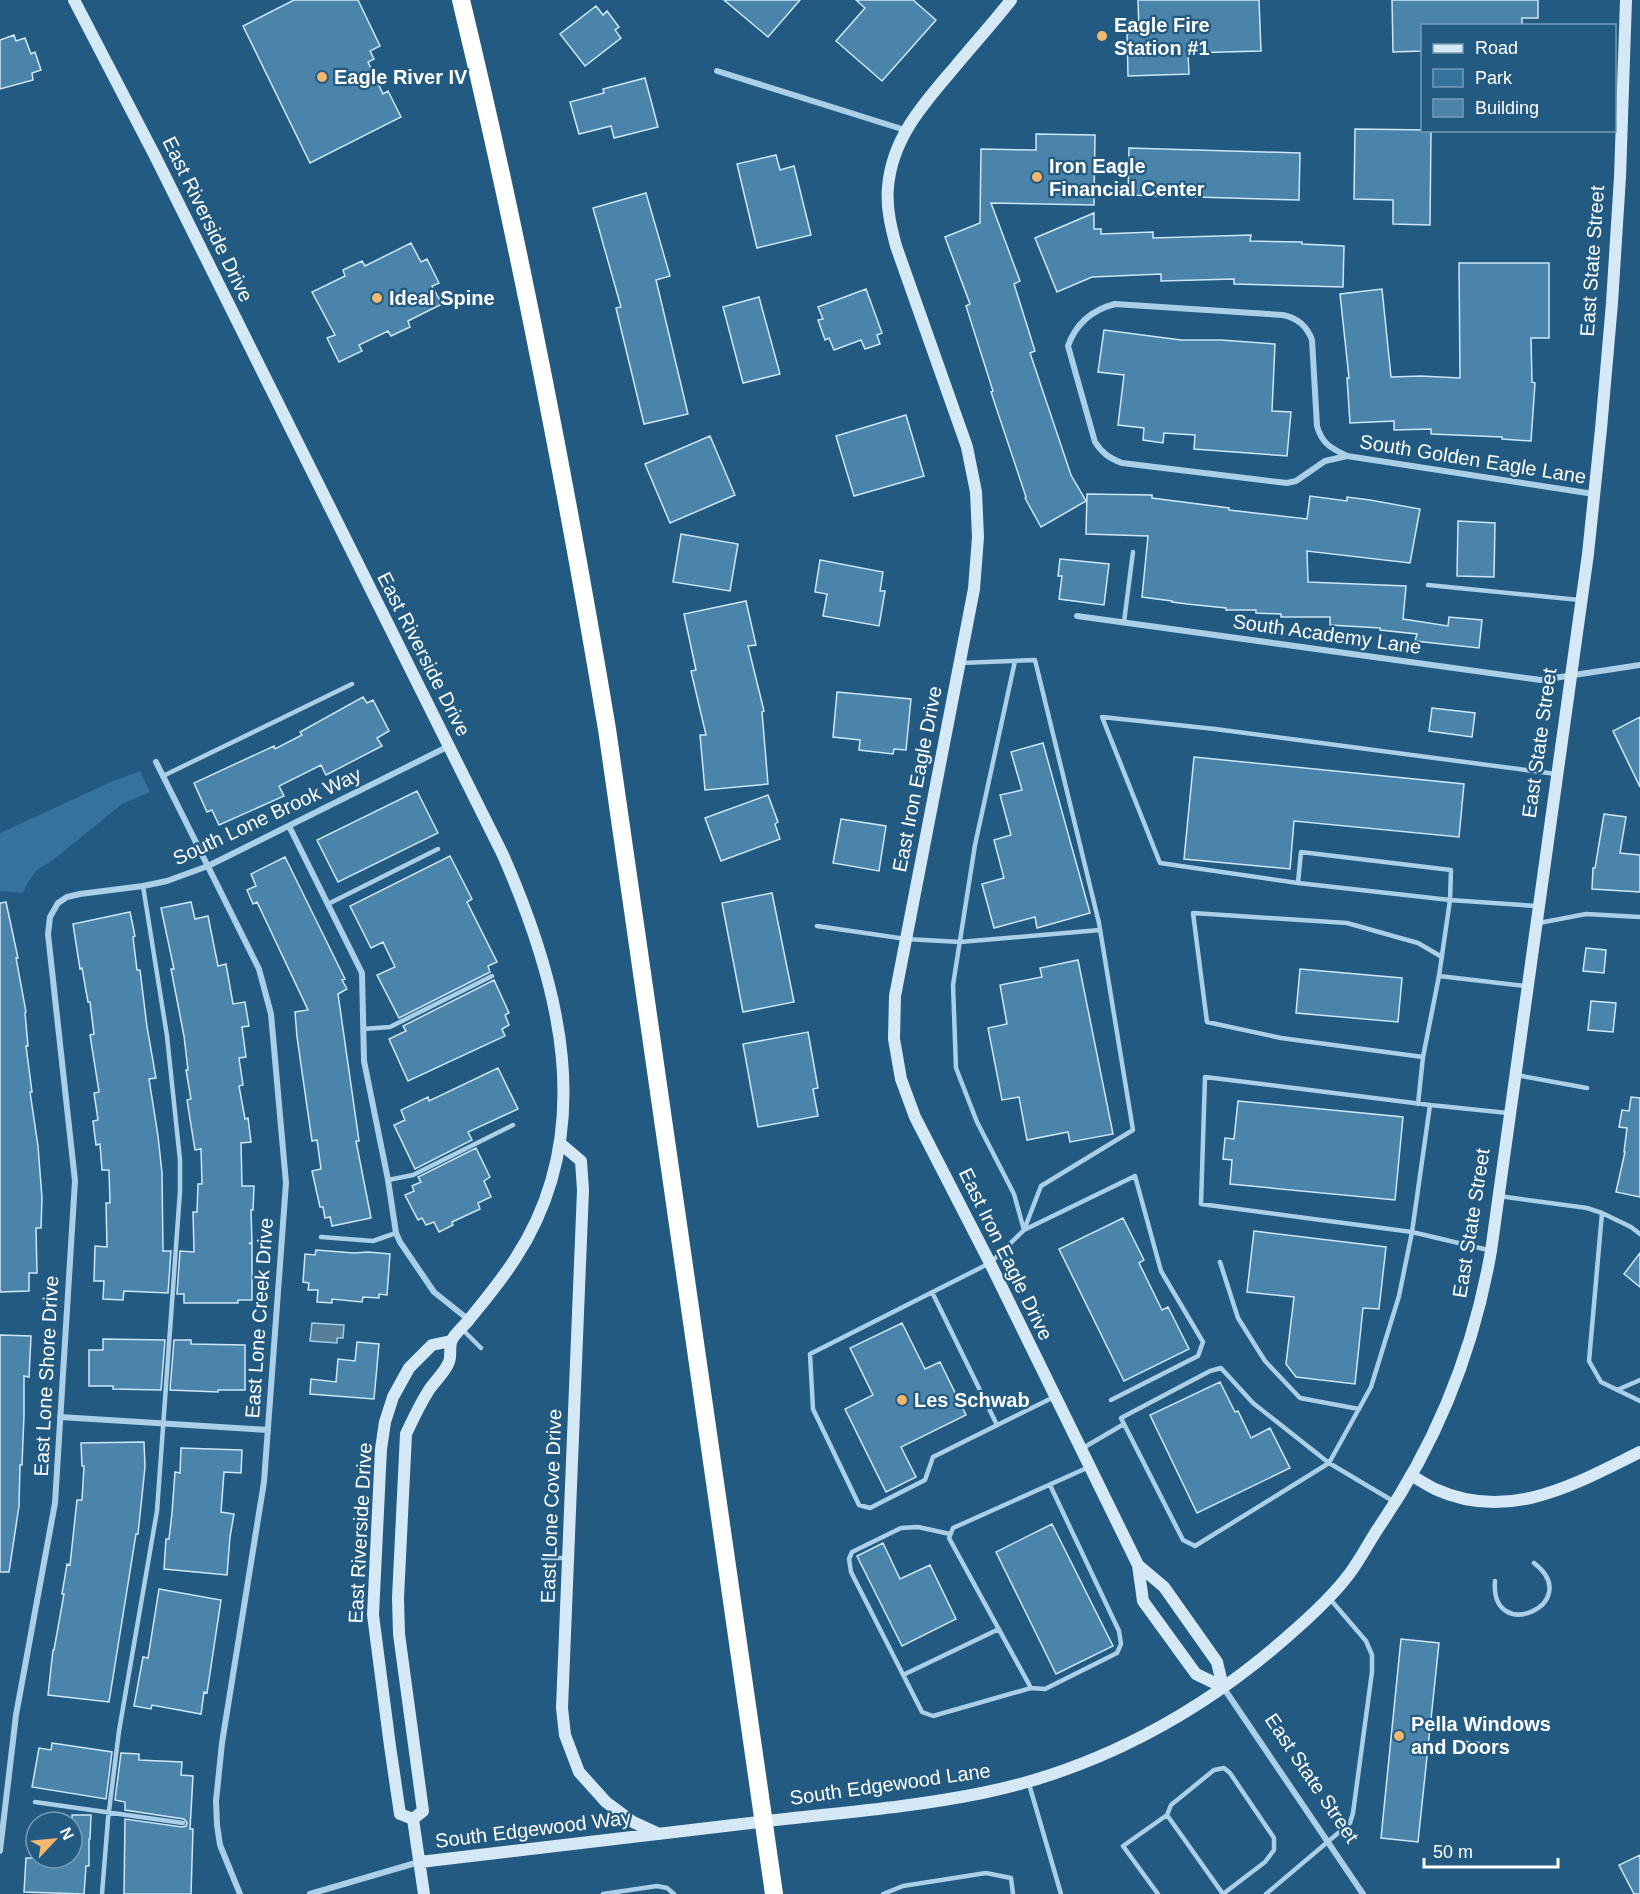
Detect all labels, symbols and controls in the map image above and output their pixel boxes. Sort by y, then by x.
place label: Eagle Fire Station #1 [1114,14,1210,59]
legend [1421,24,1616,132]
marker: Eagle Fire Station #1 [1095,29,1109,43]
text: Road [1475,38,1518,58]
place label: Eagle River IV [334,66,468,88]
text: Park [1475,68,1513,88]
marker: Eagle River IV [315,70,329,84]
text: Building [1475,98,1539,118]
street label: East Riverside Drive [158,133,258,305]
place label: Iron Eagle Financial Center [1049,155,1205,200]
marker: Iron Eagle Financial Center [1030,170,1044,184]
street label: East State Street [1576,184,1608,337]
place label: Ideal Spine [389,287,495,309]
marker: Ideal Spine [370,291,384,305]
street label: South Golden Eagle Lane [1358,430,1588,488]
street label: East Riverside Drive [373,568,475,740]
street label: South Academy Lane [1231,610,1423,658]
street label: East State Street [1518,666,1560,819]
street label: East Iron Eagle Drive [888,684,946,874]
street label: South Lone Brook Way [169,763,365,869]
street label: East State Street [1448,1146,1494,1299]
street label: East Iron Eagle Drive [955,1164,1057,1344]
street label: East Lone Creek Drive [241,1217,277,1419]
street label: East Lone Shore Drive [30,1275,62,1477]
place label: Les Schwab [914,1389,1030,1411]
marker: Les Schwab [895,1393,909,1407]
street label: East Lone Cove Drive [537,1408,565,1604]
street label: East Riverside Drive [344,1442,376,1624]
street label: East State Street [1261,1709,1364,1847]
place label: Pella Windows and Doors [1411,1713,1551,1758]
marker: Pella Windows and Doors [1392,1729,1406,1743]
street label: South Edgewood Lane [788,1759,992,1809]
street label: South Edgewood Way [434,1806,632,1852]
north arrow [24,1810,84,1870]
text: N [57,1825,77,1843]
scale bar [1424,1831,1558,1869]
text: 50 m [1433,1842,1473,1862]

